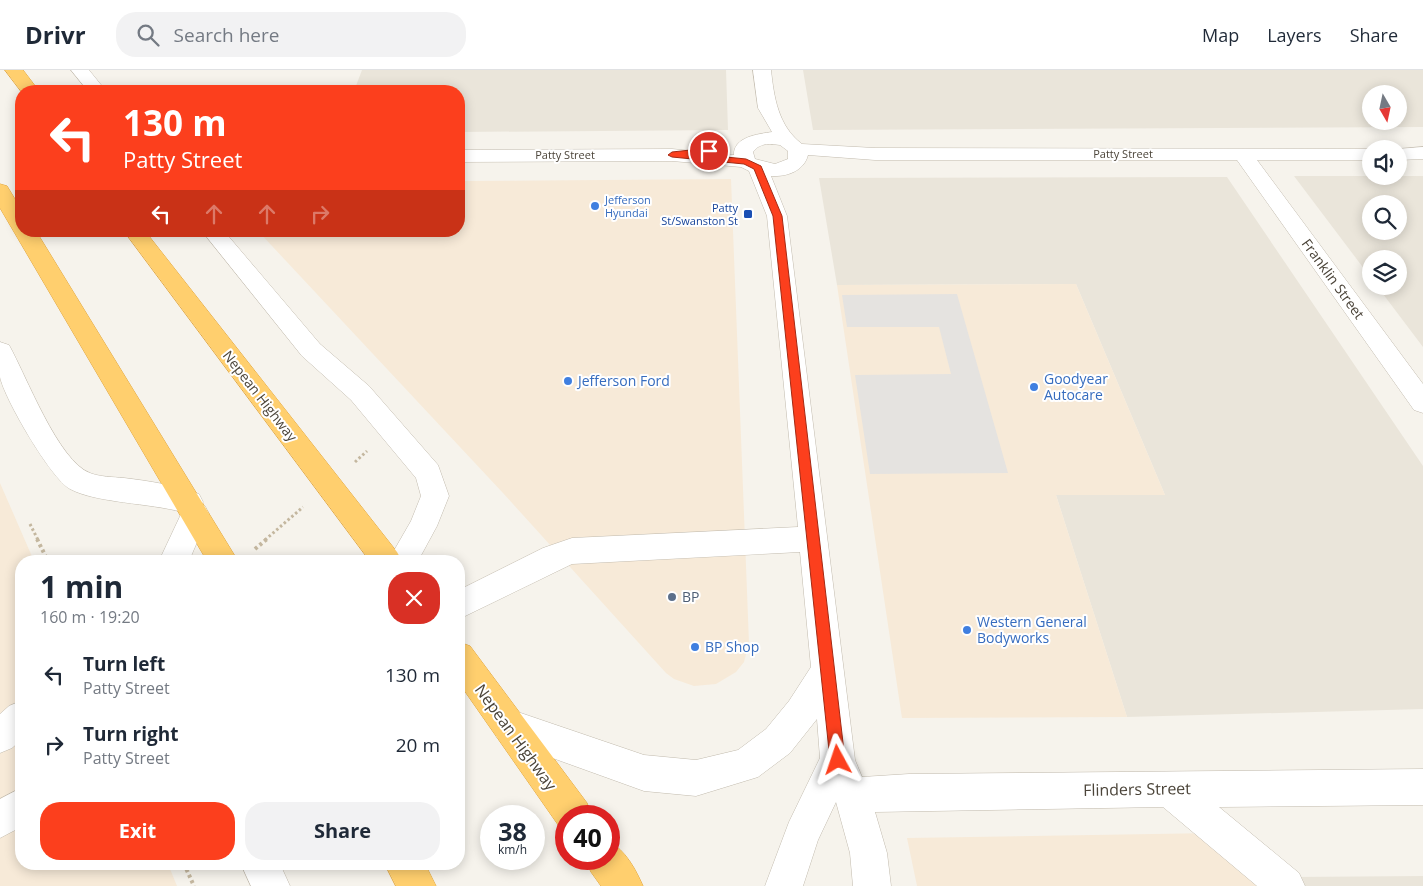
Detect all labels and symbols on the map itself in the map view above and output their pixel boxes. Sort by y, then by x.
north arrow [1362,85,1408,130]
pin [688,130,730,172]
street label: Patty Street [1093,146,1153,161]
street label: Patty Street [535,147,595,162]
place label: Jefferson Hyundai [604,192,651,220]
marker: Jefferson Hyundai [589,200,601,212]
place label: Patty St/Swanston St [661,200,738,228]
marker: Patty St/Swanston St [742,208,754,220]
street label: Franklin Street [1298,235,1369,323]
street label: Nepean Highway [219,346,303,446]
place label: Goodyear Autocare [1044,369,1108,404]
place label: Jefferson Ford [576,371,670,390]
marker: Jefferson Ford [562,375,574,387]
marker: Goodyear Autocare [1028,381,1040,393]
place label: BP [682,587,699,606]
marker: BP [666,591,678,603]
place label: Western General Bodyworks [977,612,1087,647]
marker: Western General Bodyworks [961,624,973,636]
place label: BP Shop [705,637,759,656]
marker: BP Shop [689,641,701,653]
street label: Nepean Highway [470,679,563,795]
position arrow [811,733,863,785]
street label: Flinders Street [1083,777,1191,801]
speed limit sign: 40 [555,805,620,870]

